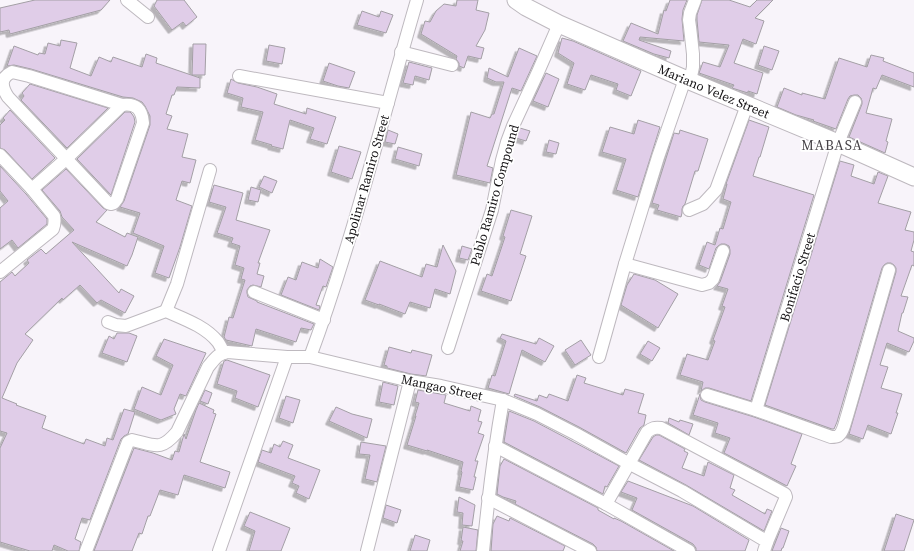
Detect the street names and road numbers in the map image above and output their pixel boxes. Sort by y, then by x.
street label: Mariano Velez Street [655,60,773,123]
street label: Apolinar Ramiro Street [340,112,393,246]
street label: Pablo Ramiro Compound [466,122,523,268]
street label: Bonifacio Street [776,230,819,324]
street label: Mangao Street [400,371,485,405]

